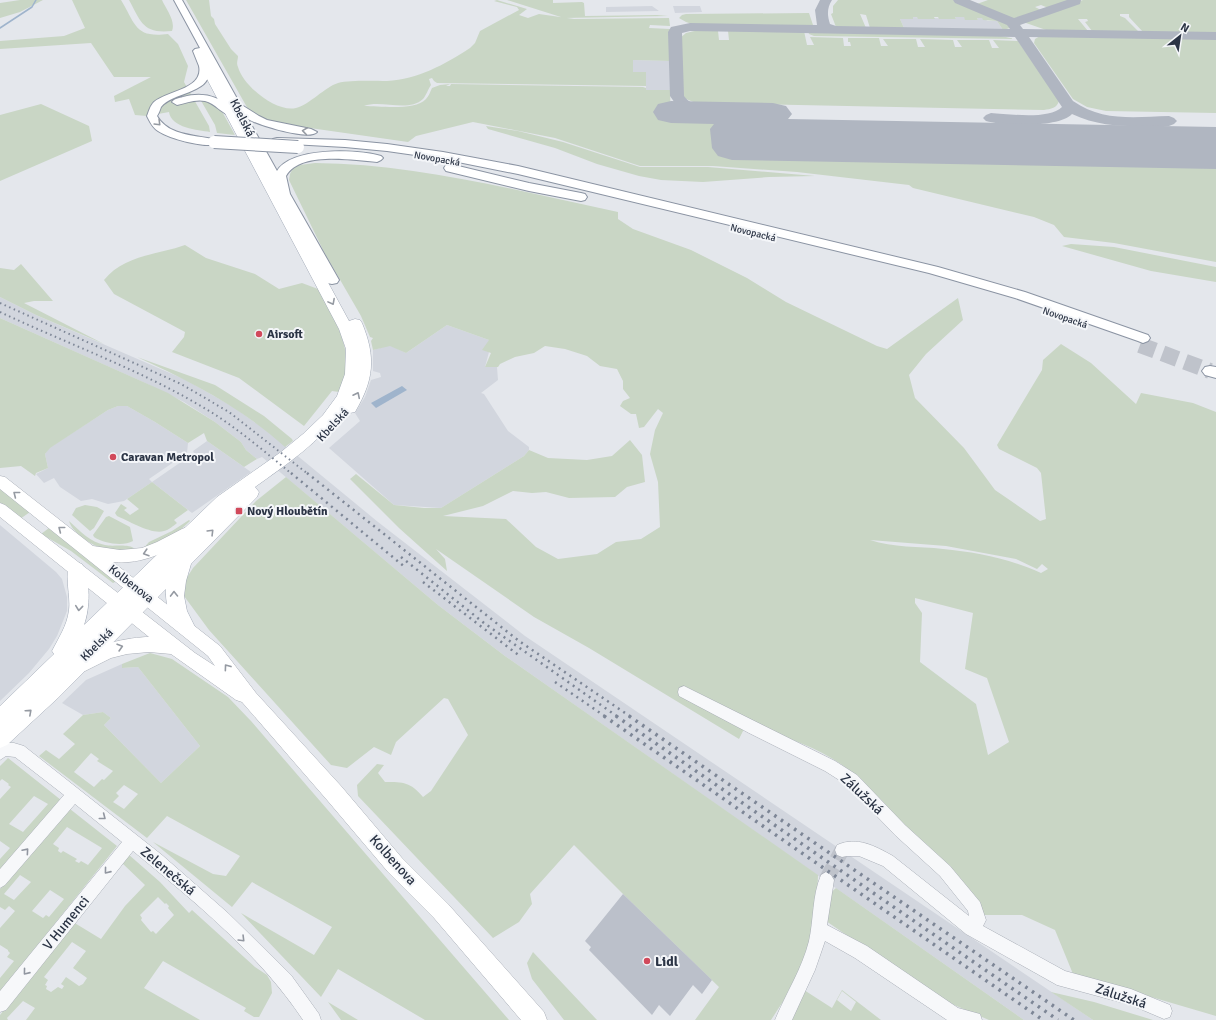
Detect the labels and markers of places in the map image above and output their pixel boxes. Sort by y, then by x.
place label: Airsoft [267,327,304,342]
marker: Airsoft [254,329,264,339]
place label: Caravan Metropol [121,450,214,465]
marker: Caravan Metropol [108,452,118,462]
place label: Nový Hloubětín [247,504,328,519]
marker: Nový Hloubětín [234,506,244,516]
place label: Lidl [655,953,679,970]
marker: Lidl [642,956,652,966]

